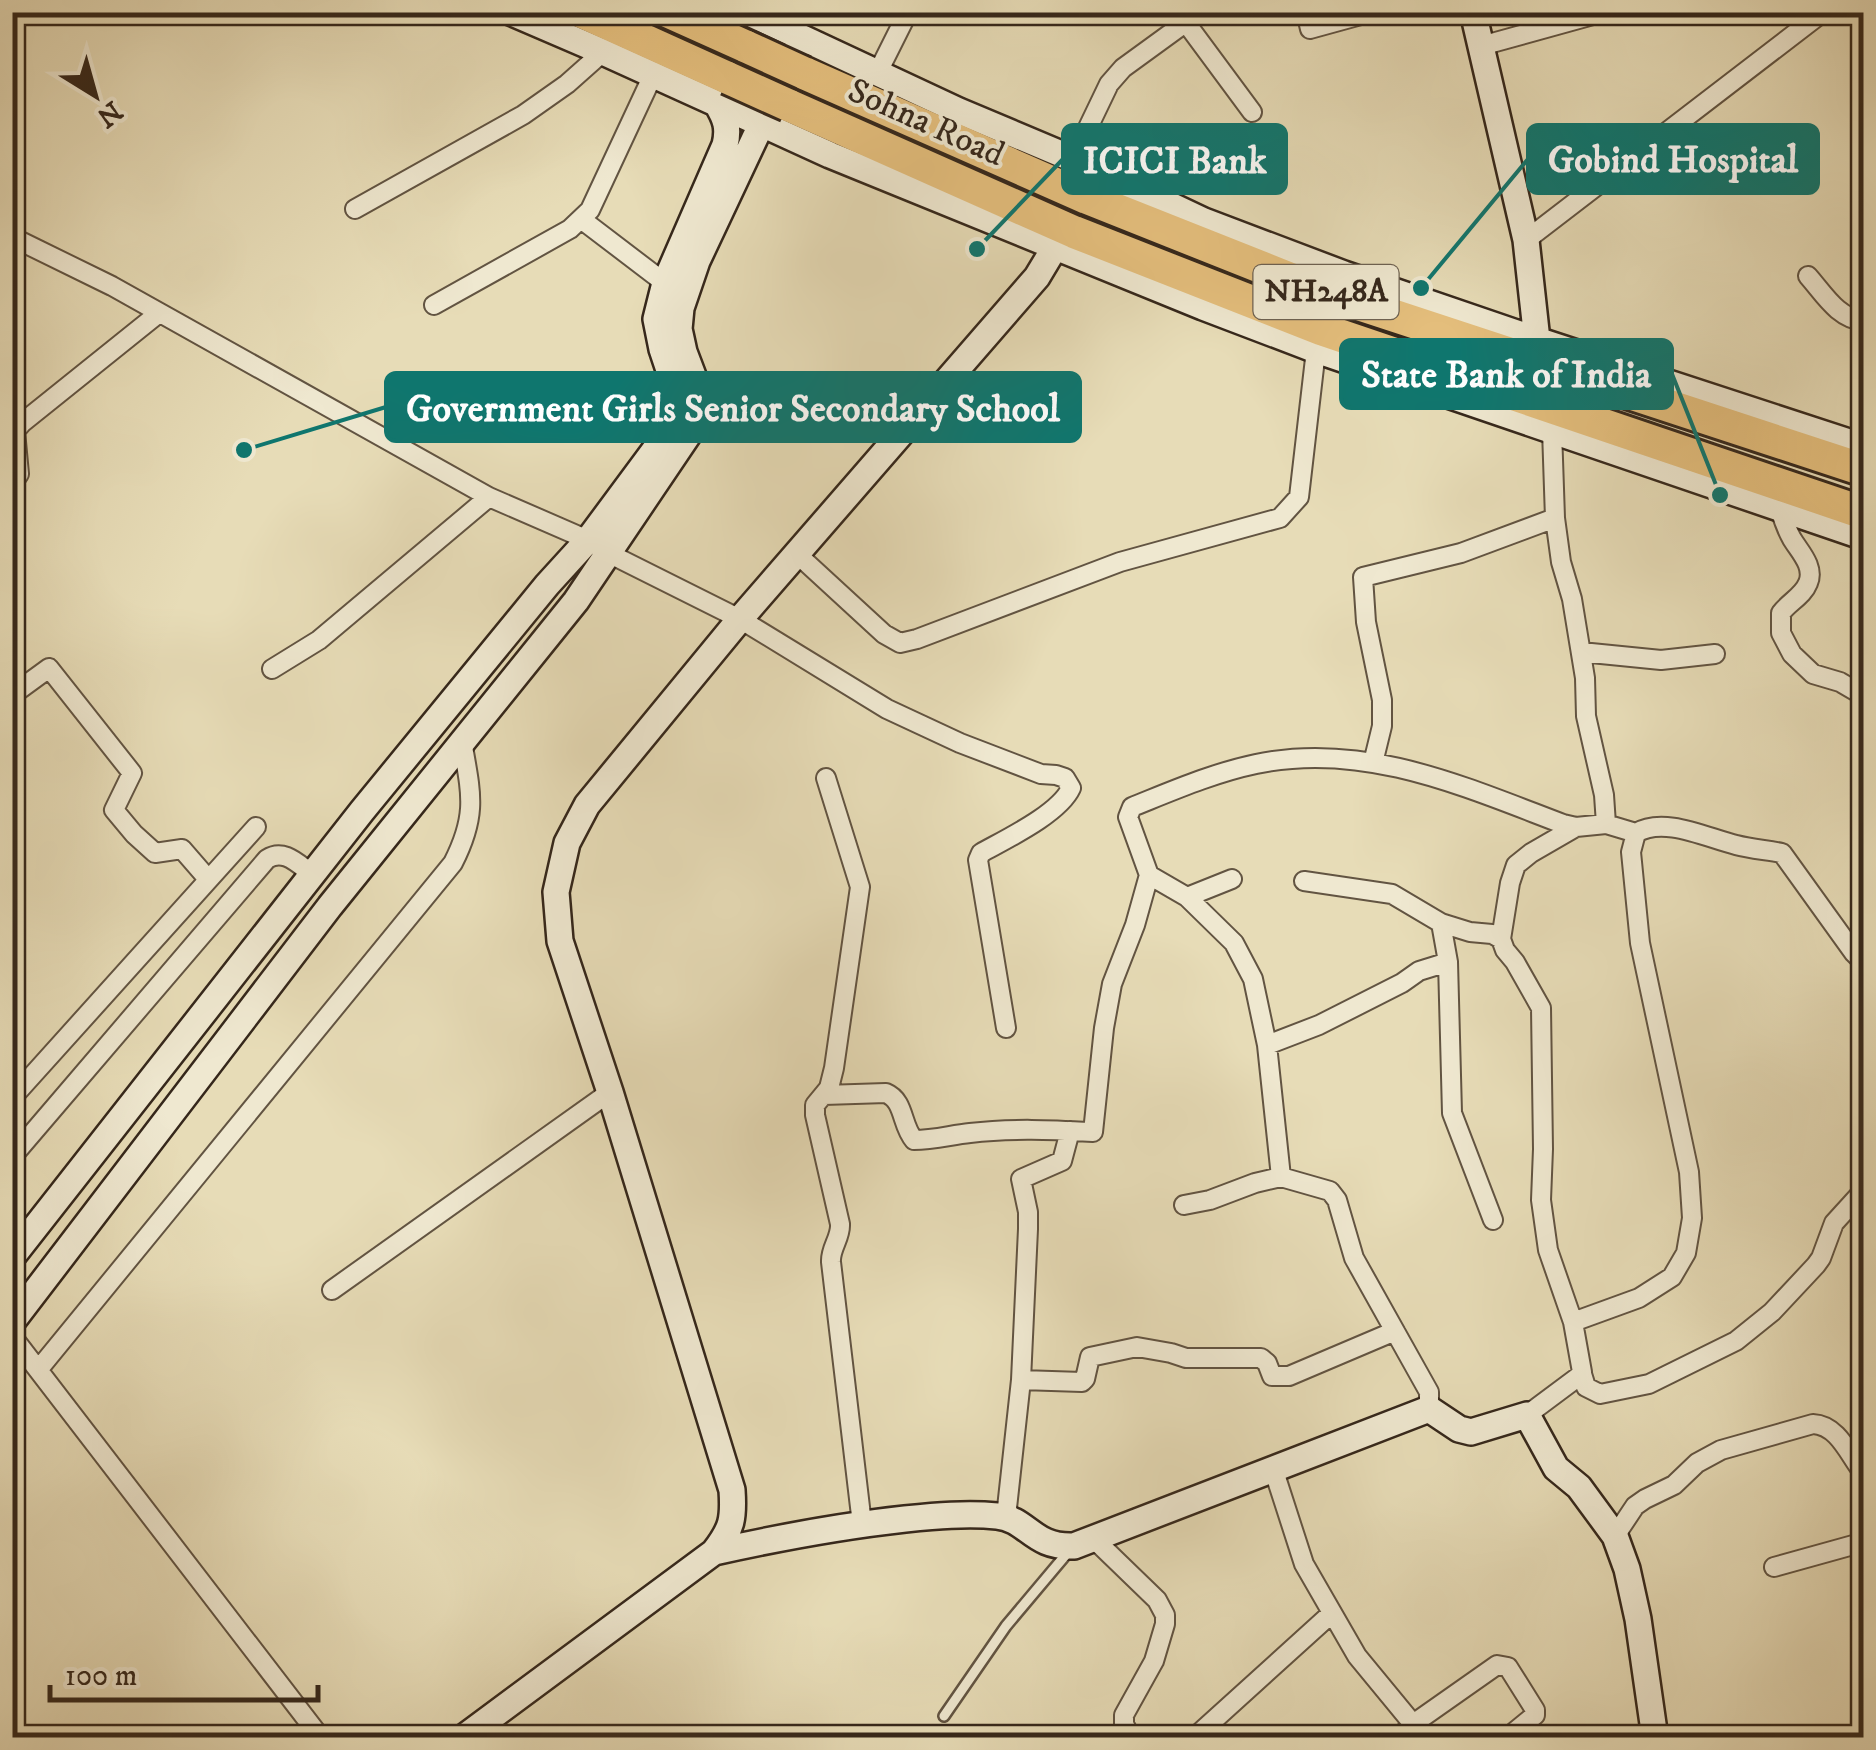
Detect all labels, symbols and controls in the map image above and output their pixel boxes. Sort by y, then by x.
north arrow [45,45,145,145]
street label: Sohna Road [841,69,1012,177]
text: N [89,93,129,135]
callout: ICICI Bank [1063,125,1286,193]
callout: Gobind Hospital [1528,125,1818,193]
text: Gobind Hospital [1548,137,1799,185]
text: ICICI Bank [1083,138,1268,186]
road number: NH248A [1254,265,1398,319]
callout: State Bank of India [1341,340,1672,408]
text: State Bank of India [1361,352,1652,400]
callout: Government Girls Senior Secondary School [386,373,1080,441]
text: Government Girls Senior Secondary School [406,386,1061,434]
scale bar [50,1640,318,1702]
text: 100 m [65,1658,137,1695]

